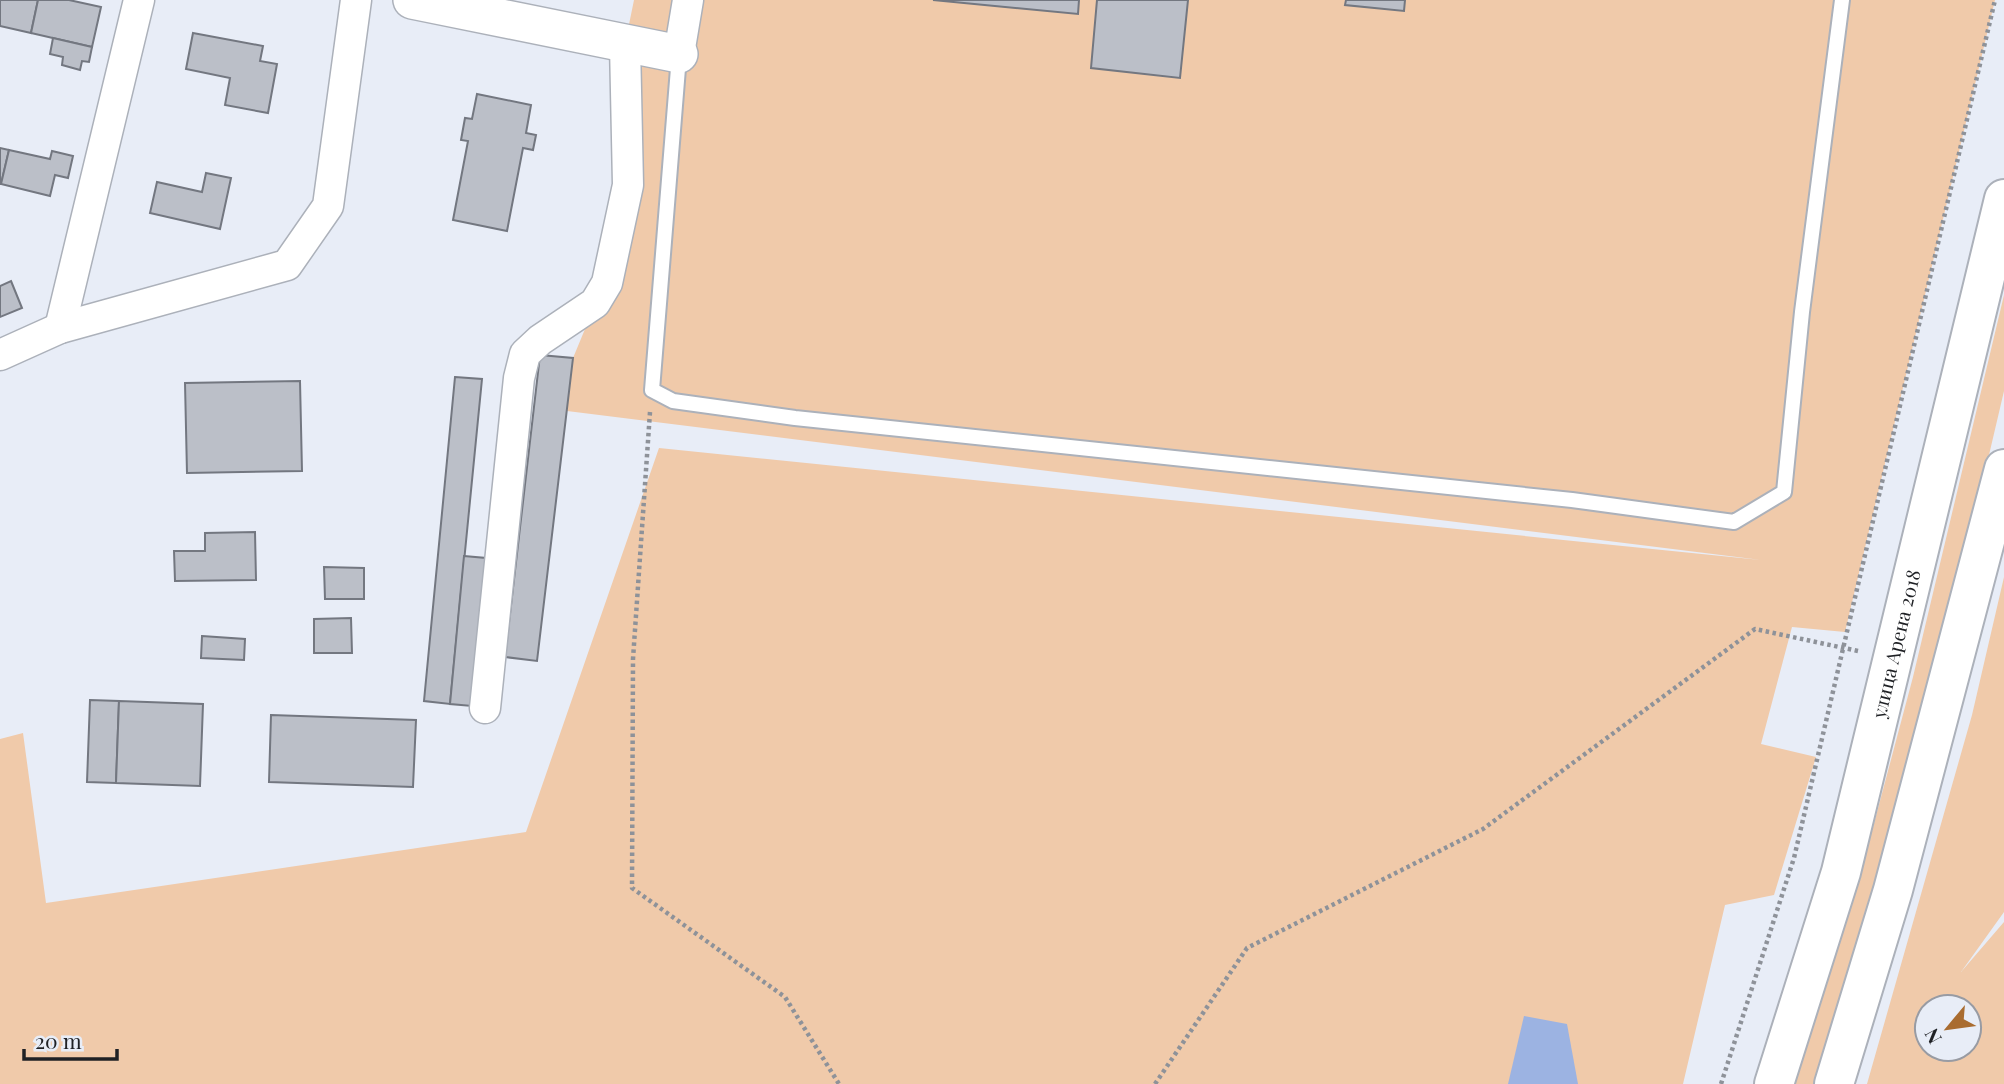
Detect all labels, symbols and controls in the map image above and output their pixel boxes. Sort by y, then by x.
street label: улица Арена 2018 [1865,567,1926,722]
north arrow [1913,993,1983,1063]
scale bar [24,1018,117,1062]
text: N [1917,1024,1947,1049]
text: 20 m [35,1026,82,1054]

